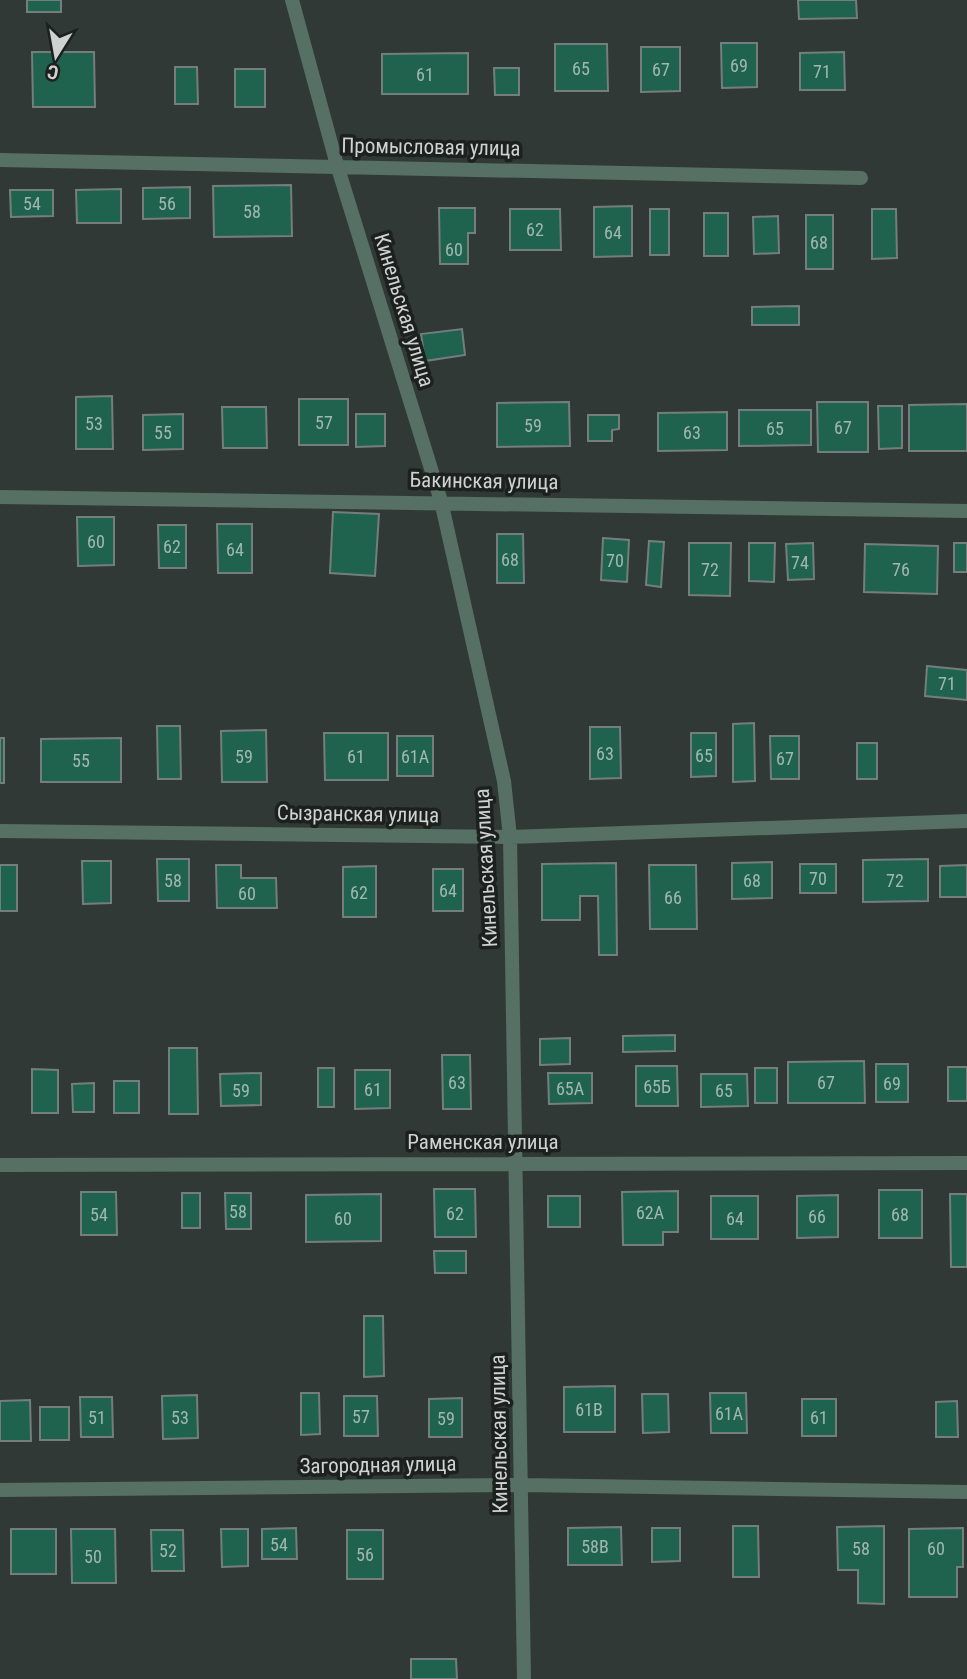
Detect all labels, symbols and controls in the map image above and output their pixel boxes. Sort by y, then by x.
north arrow [21,21,91,91]
house number: 69 [730,55,748,76]
house number: 65 [572,58,590,79]
house number: 67 [652,59,670,80]
text: С [45,60,60,85]
house number: 71 [813,61,831,82]
house number: 61 [416,64,434,85]
street label: Промысловая улица [341,133,521,161]
house number: 54 [23,193,41,214]
house number: 56 [158,193,176,214]
house number: 58 [243,201,261,222]
house number: 62 [526,219,544,240]
house number: 64 [604,222,622,243]
street label: Кинельская улица [369,230,439,390]
house number: 68 [810,232,828,253]
house number: 60 [445,239,463,260]
house number: 57 [315,412,333,433]
house number: 53 [85,413,103,434]
house number: 59 [524,415,542,436]
house number: 67 [834,417,852,438]
house number: 65 [766,418,784,439]
house number: 55 [154,422,172,443]
house number: 63 [683,422,701,443]
street label: Бакинская улица [409,468,559,494]
house number: 60 [87,531,105,552]
house number: 62 [163,536,181,557]
house number: 64 [226,539,244,560]
house number: 68 [501,549,519,570]
house number: 70 [606,550,624,571]
house number: 74 [791,552,809,573]
house number: 72 [701,559,719,580]
house number: 76 [892,559,910,580]
house number: 71 [938,673,956,694]
house number: 63 [596,743,614,764]
house number: 65 [695,745,713,766]
house number: 59 [235,746,253,767]
house number: 61 [347,746,365,767]
house number: 61А [401,746,430,767]
house number: 67 [776,748,794,769]
house number: 55 [72,750,90,771]
street label: Кинельская улица [470,788,502,948]
street label: Сызранская улица [277,801,439,827]
house number: 70 [809,868,827,889]
house number: 58 [164,870,182,891]
house number: 68 [743,870,761,891]
house number: 72 [886,870,904,891]
house number: 64 [439,880,457,901]
house number: 62 [350,882,368,903]
house number: 60 [238,883,256,904]
house number: 66 [664,887,682,908]
house number: 63 [448,1072,466,1093]
house number: 67 [817,1072,835,1093]
house number: 69 [883,1073,901,1094]
house number: 65Б [643,1076,671,1097]
house number: 65А [556,1078,585,1099]
house number: 61 [364,1079,382,1100]
house number: 59 [232,1080,250,1101]
house number: 65 [715,1080,733,1101]
street label: Раменская улица [407,1130,559,1154]
house number: 58 [229,1201,247,1222]
house number: 62А [636,1202,665,1223]
house number: 62 [446,1203,464,1224]
house number: 54 [90,1204,108,1225]
house number: 68 [891,1204,909,1225]
house number: 66 [808,1206,826,1227]
house number: 60 [334,1208,352,1229]
house number: 64 [726,1208,744,1229]
street label: Кинельская улица [486,1354,512,1514]
house number: 61В [575,1399,603,1420]
house number: 61А [715,1403,744,1424]
house number: 57 [352,1406,370,1427]
house number: 51 [88,1407,106,1428]
house number: 53 [171,1407,189,1428]
house number: 61 [810,1407,828,1428]
house number: 59 [437,1408,455,1429]
street label: Загородная улица [299,1452,457,1478]
house number: 54 [270,1534,288,1555]
house number: 58В [581,1536,609,1557]
house number: 58 [852,1538,870,1559]
house number: 60 [927,1538,945,1559]
house number: 52 [159,1540,177,1561]
house number: 56 [356,1544,374,1565]
house number: 50 [84,1546,102,1567]

